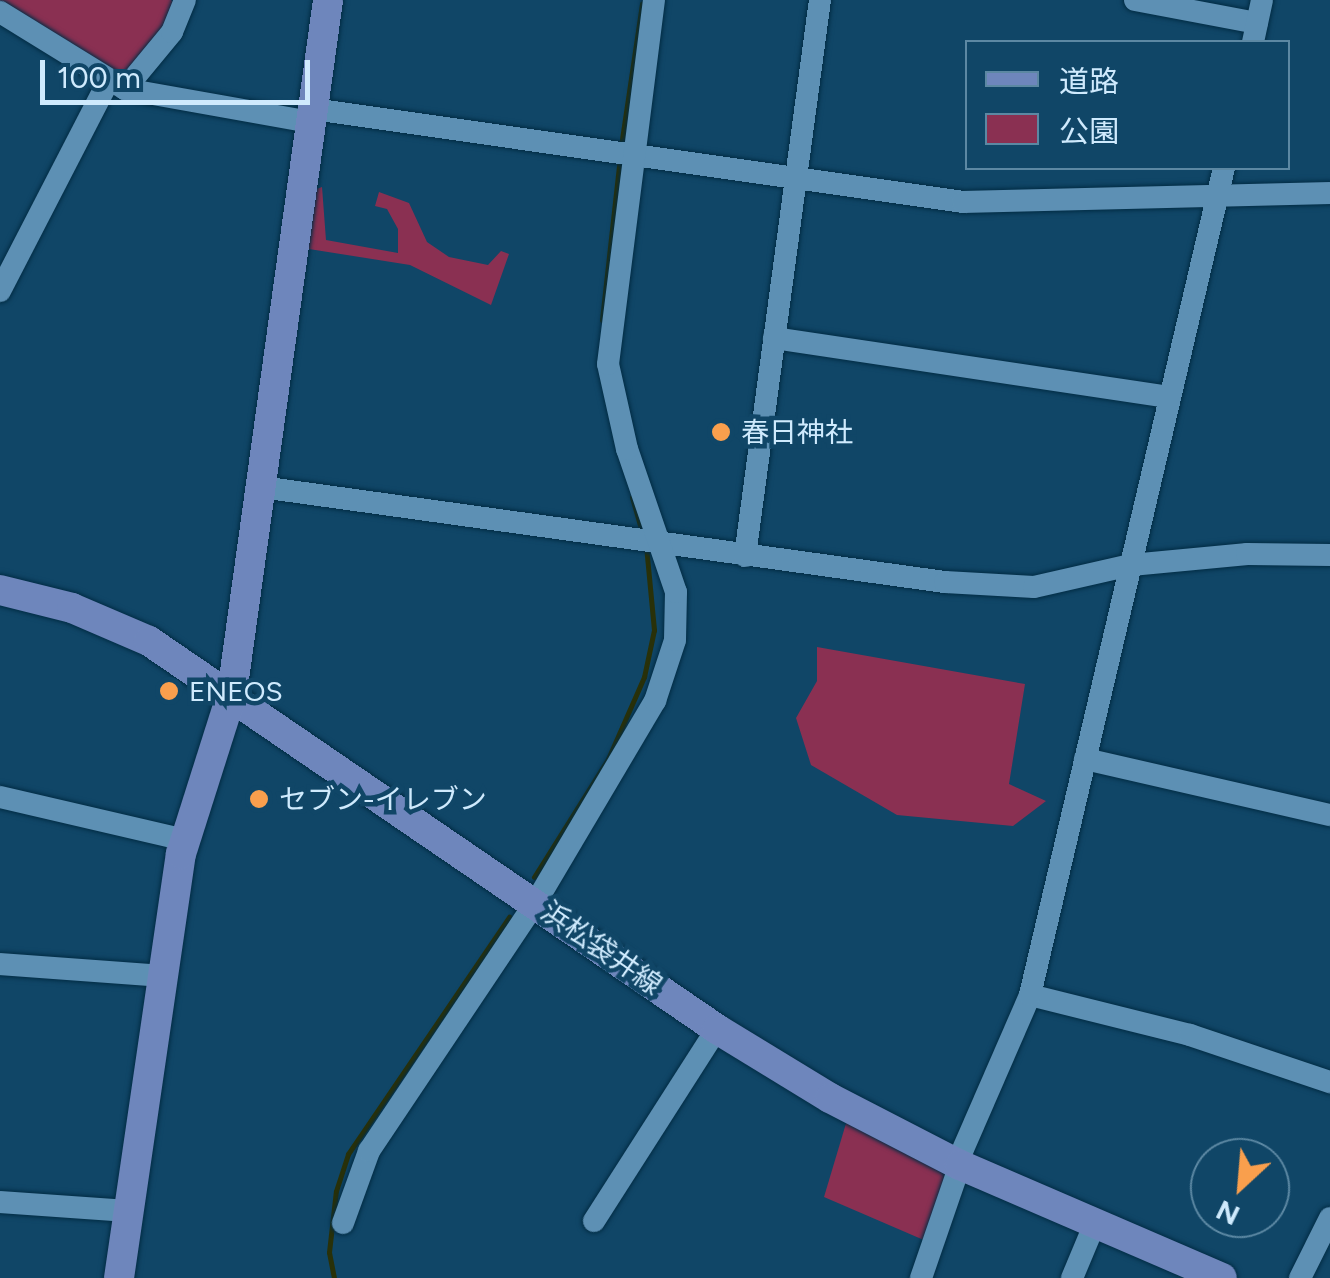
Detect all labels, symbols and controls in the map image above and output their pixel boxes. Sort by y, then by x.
scale bar [45,40,315,102]
legend [965,40,1290,170]
text: 100 m [57,59,141,96]
text: 道路 [1059,63,1119,100]
text: 公園 [1059,113,1119,150]
place label: 春日神社 [741,415,853,449]
marker: 春日神社 [710,421,732,443]
place label: ENEOS [189,674,283,708]
marker: ENEOS [158,680,180,702]
place label: セブン-イレブン [279,782,487,816]
marker: セブン-イレブン [248,788,270,810]
street label: 浜松袋井線 [535,894,669,1002]
north arrow [1190,1138,1290,1238]
text: N [1211,1193,1245,1233]

